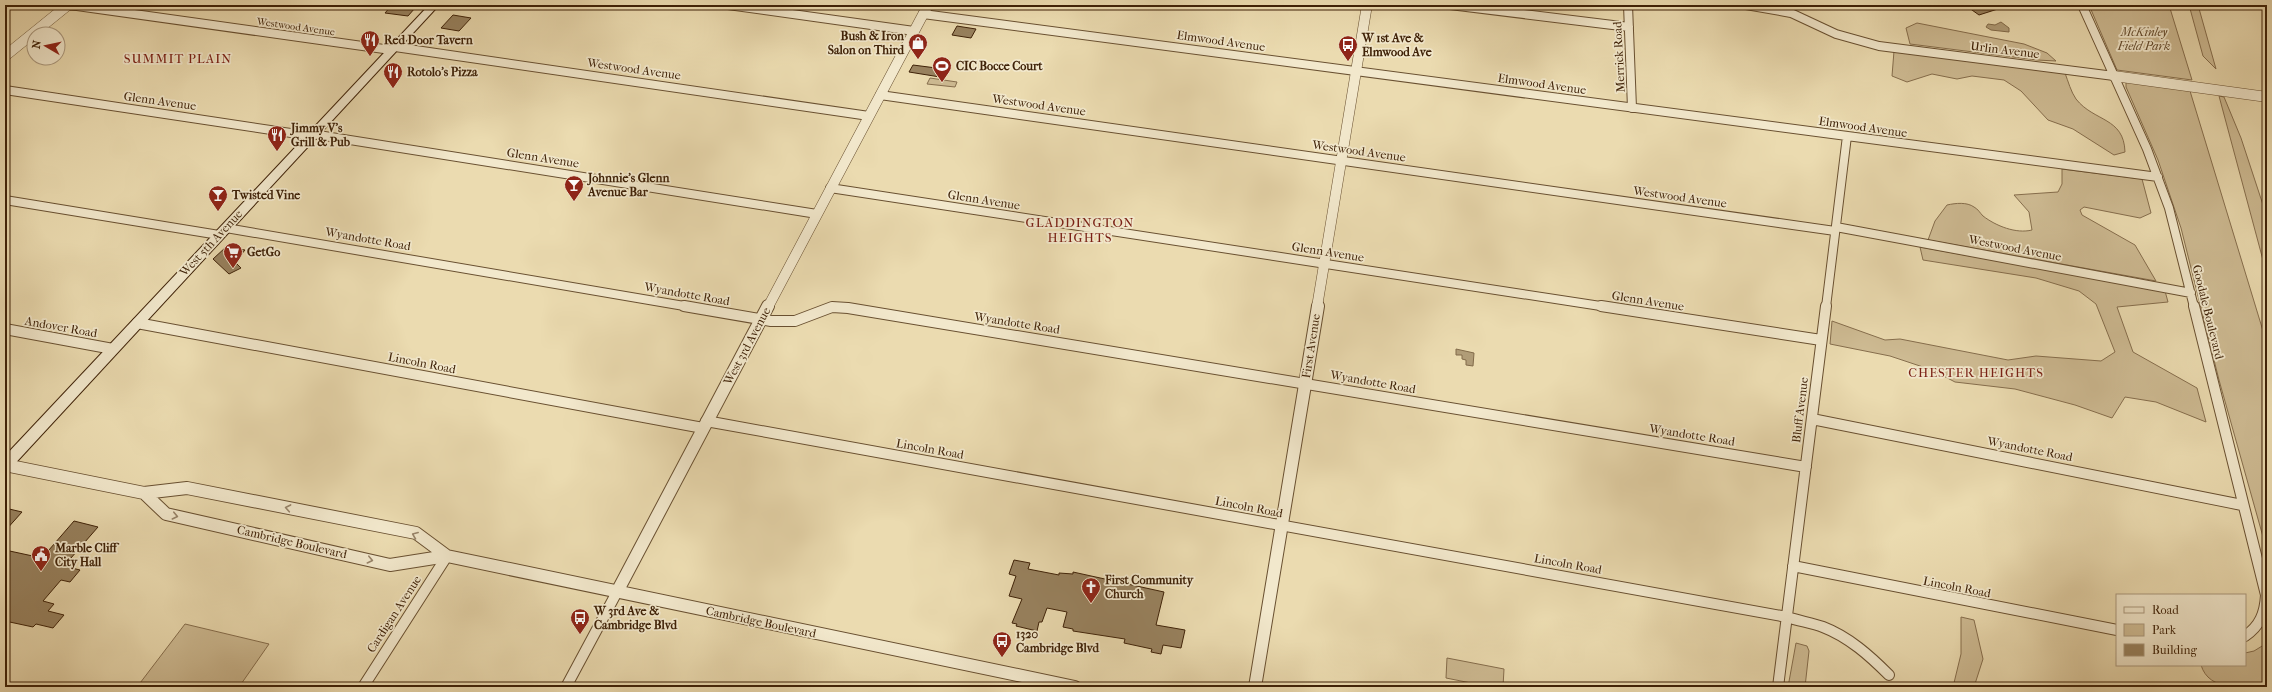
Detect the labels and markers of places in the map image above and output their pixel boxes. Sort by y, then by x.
restaurant icon: Red Door Tavern [359,29,381,57]
place label: Bush & Iron Salon on Third [828,29,905,57]
place label: W 1st Ave & Elmwood Ave [1361,31,1432,59]
shop icon: Bush & Iron Salon on Third [907,32,929,60]
place label: Red Door Tavern [384,33,474,47]
bus stop icon: W 1st Ave & Elmwood Ave [1337,34,1359,62]
sports icon: CIC Bocce Court [931,55,953,83]
place label: CIC Bocce Court [956,59,1043,73]
restaurant icon: Rotolo's Pizza [382,61,404,89]
place label: Rotolo's Pizza [407,65,478,79]
place label: Jimmy V's Grill & Pub [289,121,351,149]
restaurant icon: Jimmy V's Grill & Pub [266,124,288,152]
place label: Johnnie's Glenn Avenue Bar [586,171,670,199]
bar icon: Johnnie's Glenn Avenue Bar [563,174,585,202]
bar icon: Twisted Vine [207,184,229,212]
place label: Twisted Vine [231,188,300,202]
supermarket icon: GetGo [222,241,244,269]
place label: GetGo [247,245,280,259]
place label: Marble Cliff City Hall [54,541,119,570]
public building icon: Marble Cliff City Hall [30,544,52,572]
place label: First Community Church [1104,573,1194,601]
church icon: First Community Church [1080,576,1102,604]
place label: W 3rd Ave & Cambridge Blvd [593,604,678,633]
bus stop icon: W 3rd Ave & Cambridge Blvd [569,607,591,635]
place label: 1320 Cambridge Blvd [1016,627,1100,656]
bus stop icon: 1320 Cambridge Blvd [991,630,1013,658]

